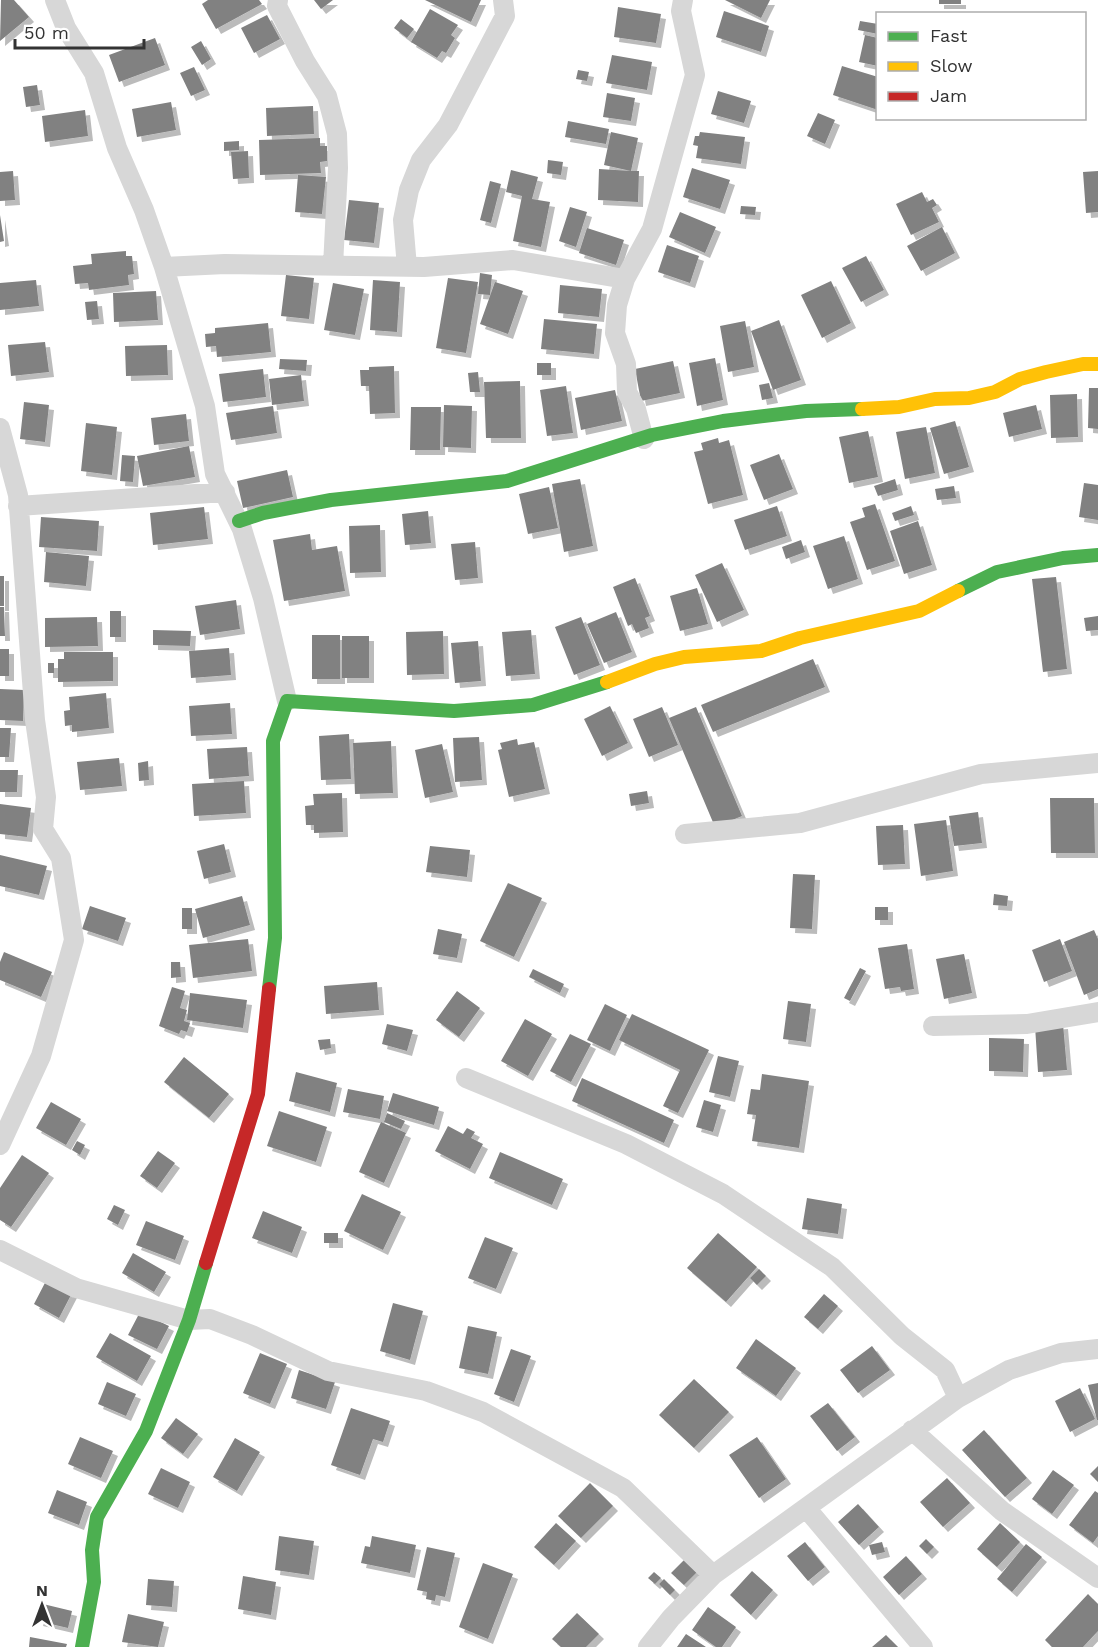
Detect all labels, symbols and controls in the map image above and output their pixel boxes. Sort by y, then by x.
scale bar [15,12,144,50]
legend [876,12,1086,120]
text: 50 m [24,22,69,43]
text: Fast [930,25,968,46]
text: Slow [930,55,973,76]
text: Jam [930,85,967,106]
north arrow [12,1575,72,1635]
text: N [36,1581,48,1600]

